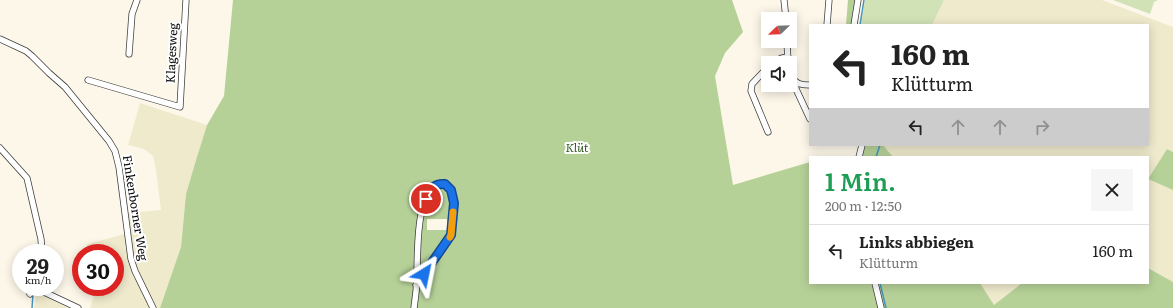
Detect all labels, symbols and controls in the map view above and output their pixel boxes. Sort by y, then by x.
north arrow [761,12,797,48]
map controls [761,12,797,92]
street label: Klagesweg [160,22,182,84]
text: 160 m [891,32,970,74]
icon: left [825,40,877,92]
button: sound [761,56,797,92]
text: Klütturm [891,70,973,97]
icon: left [905,116,927,138]
icon: ahead [947,116,969,138]
icon: ahead [989,116,1011,138]
icon: right [1031,116,1053,138]
park label: Klüt [565,138,589,156]
street label: Finkenborner Weg [119,154,153,262]
text: 1 Min. [825,163,896,198]
button: close [1091,169,1133,211]
pin [409,182,443,216]
icon: arrive [415,188,437,210]
text: 200 m · 12:50 [825,196,902,215]
text: Links abbiegen [859,230,974,253]
text: 160 m [1093,239,1133,262]
icon: left [825,240,847,262]
speed limit sign: 30 [72,244,124,296]
text: 29 [27,250,49,280]
position arrow [403,253,445,295]
text: Klütturm [859,253,918,272]
text: km/h [25,272,51,287]

